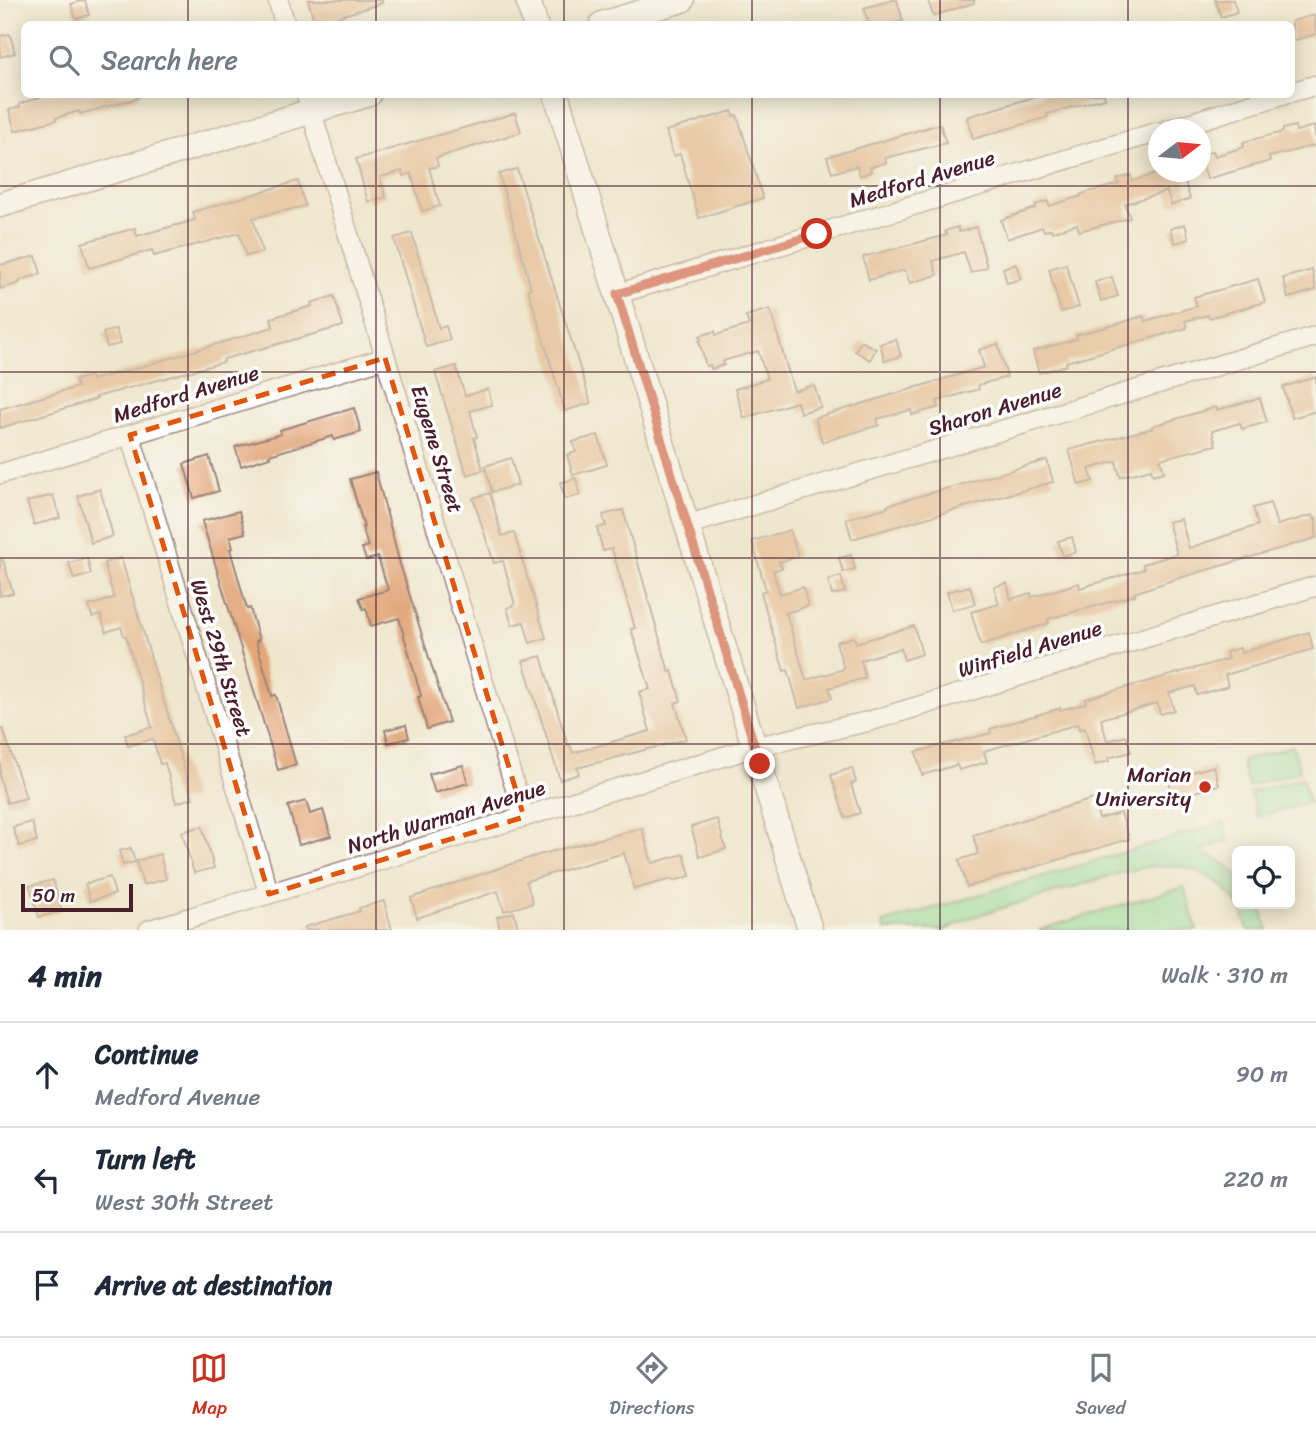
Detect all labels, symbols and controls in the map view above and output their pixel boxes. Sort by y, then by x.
search box [21,21,1295,98]
text: Search here [101,37,238,83]
icon: search [45,41,83,79]
north arrow [1148,119,1211,182]
street label: Medford Avenue [844,139,1000,219]
route start [801,218,832,249]
street label: Medford Avenue [108,354,264,434]
street label: Sharon Avenue [923,371,1067,447]
street label: Eugene Street [399,380,475,518]
street label: West 29th Street [179,575,263,741]
street label: Winfield Avenue [953,609,1107,689]
route end [744,748,775,779]
place label: Marian University [1095,756,1191,818]
street label: North Warman Avenue [342,769,550,865]
marker: Marian University [1197,779,1213,795]
map controls [1232,846,1295,909]
button: locate [1232,846,1295,909]
text: 50 m [32,879,75,912]
scale bar [21,881,133,913]
text: 4 min [28,949,102,1003]
text: Walk · 310 m [1161,955,1288,996]
text: Continue [95,1031,198,1077]
text: 90 m [1236,1054,1288,1095]
icon: ahead [28,1056,66,1094]
text: Medford Avenue [95,1077,260,1118]
text: Turn left [95,1136,195,1182]
text: 220 m [1223,1159,1288,1200]
icon: left [28,1161,66,1199]
text: West 30th Street [95,1182,273,1223]
text: Arrive at destination [95,1262,332,1308]
icon: arrive [28,1266,66,1304]
tab: Map [190,1349,228,1424]
tab: Directions [609,1349,695,1424]
tab: Saved [1075,1349,1126,1424]

